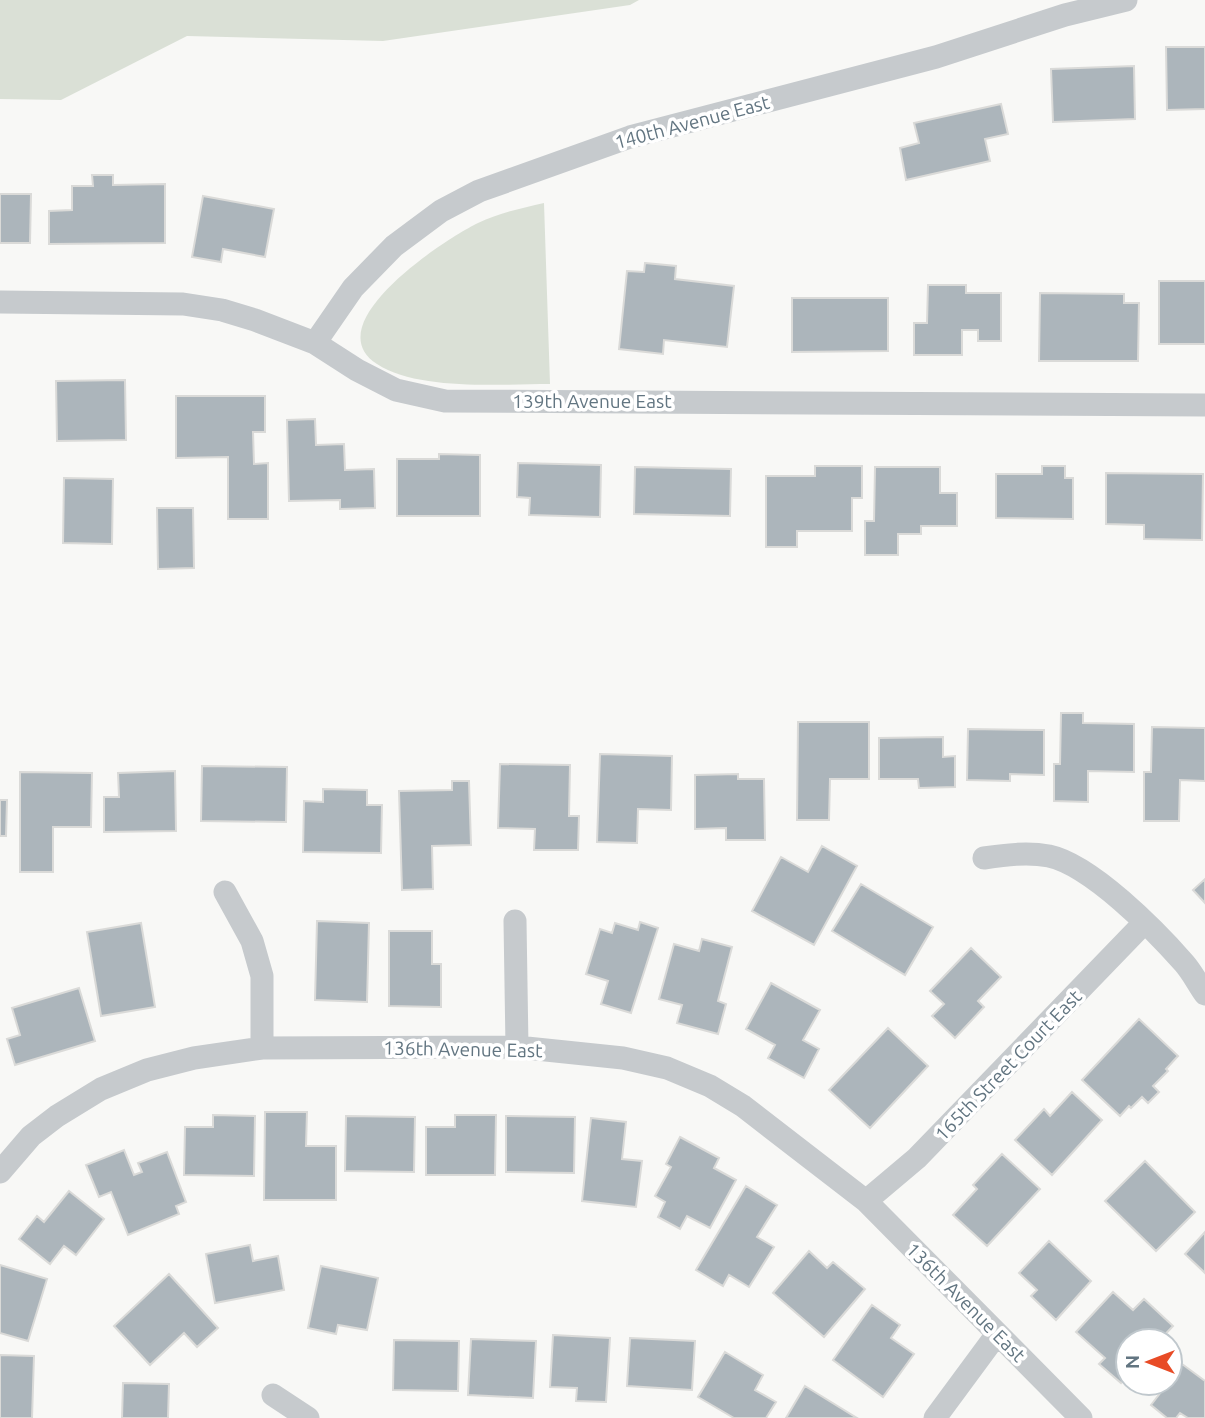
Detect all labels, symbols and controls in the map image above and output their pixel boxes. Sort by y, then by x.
street label: 140th Avenue East [612,91,772,153]
street label: 139th Avenue East [512,390,672,412]
street label: 165th Street Court East [930,985,1086,1145]
street label: 136th Avenue East [383,1037,543,1061]
street label: 136th Avenue East [902,1238,1030,1366]
north arrow [1114,1327,1184,1397]
text: N [1121,1355,1143,1369]

